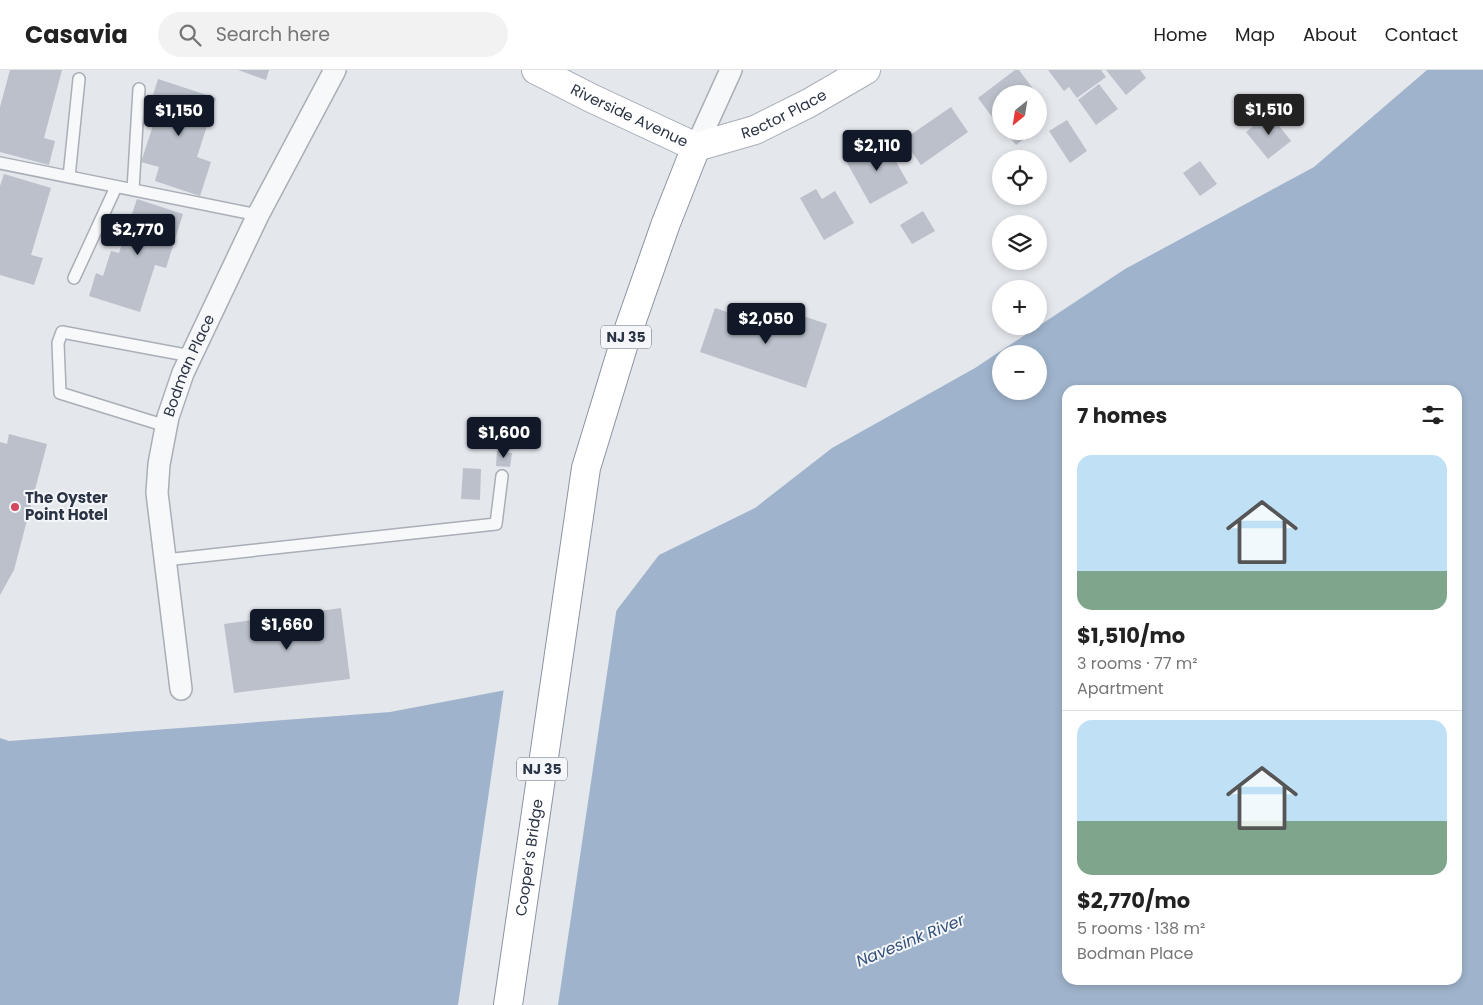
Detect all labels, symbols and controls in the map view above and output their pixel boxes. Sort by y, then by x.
search box [158,12,508,57]
text: Casavia [25,18,128,51]
icon: search [176,21,204,49]
text: Search here [216,21,330,48]
text: Home [1153,22,1207,47]
text: Map [1235,22,1275,47]
text: About [1303,22,1357,47]
text: Contact [1385,22,1458,47]
street label: Riverside Avenue [567,78,692,152]
street label: Rector Place [738,84,830,143]
north arrow [992,85,1048,140]
map controls [992,85,1047,400]
pin: $1,510 [1228,93,1310,136]
pin: $1,150 [138,94,220,137]
text: $1,510 [1245,98,1293,121]
text: $1,150 [155,99,203,122]
pin: $2,110 [836,129,918,172]
text: $2,110 [854,134,900,157]
button: locate [992,150,1047,205]
pin: $2,770 [97,214,179,256]
button: layers [992,215,1047,270]
text: $2,770 [112,218,164,241]
button: + [992,280,1047,335]
pin: $2,050 [725,302,807,345]
text: $2,050 [738,307,794,330]
street label: Bodman Place [158,311,219,419]
road number: NJ 35 [601,326,651,348]
button: − [992,345,1047,400]
text: 7 homes [1077,401,1167,430]
icon: filters [1419,401,1447,429]
pin: $1,600 [463,416,545,459]
text: $1,600 [478,421,530,444]
place label: The Oyster Point Hotel [25,487,108,525]
icon: home [1217,487,1307,577]
marker: The Oyster Point Hotel [9,501,21,513]
pin: $1,660 [246,608,328,651]
text: $1,660 [261,613,313,636]
text: $1,510/mo [1077,621,1185,650]
text: 3 rooms · 77 m² [1077,652,1197,675]
text: Apartment [1077,677,1164,700]
icon: home [1217,753,1307,843]
road number: NJ 35 [517,758,567,781]
street label: Cooper's Bridge [510,797,548,917]
text: $2,770/mo [1077,886,1190,915]
water label: Navesink River [853,908,969,973]
text: 5 rooms · 138 m² [1077,917,1205,940]
text: Bodman Place [1077,942,1193,965]

